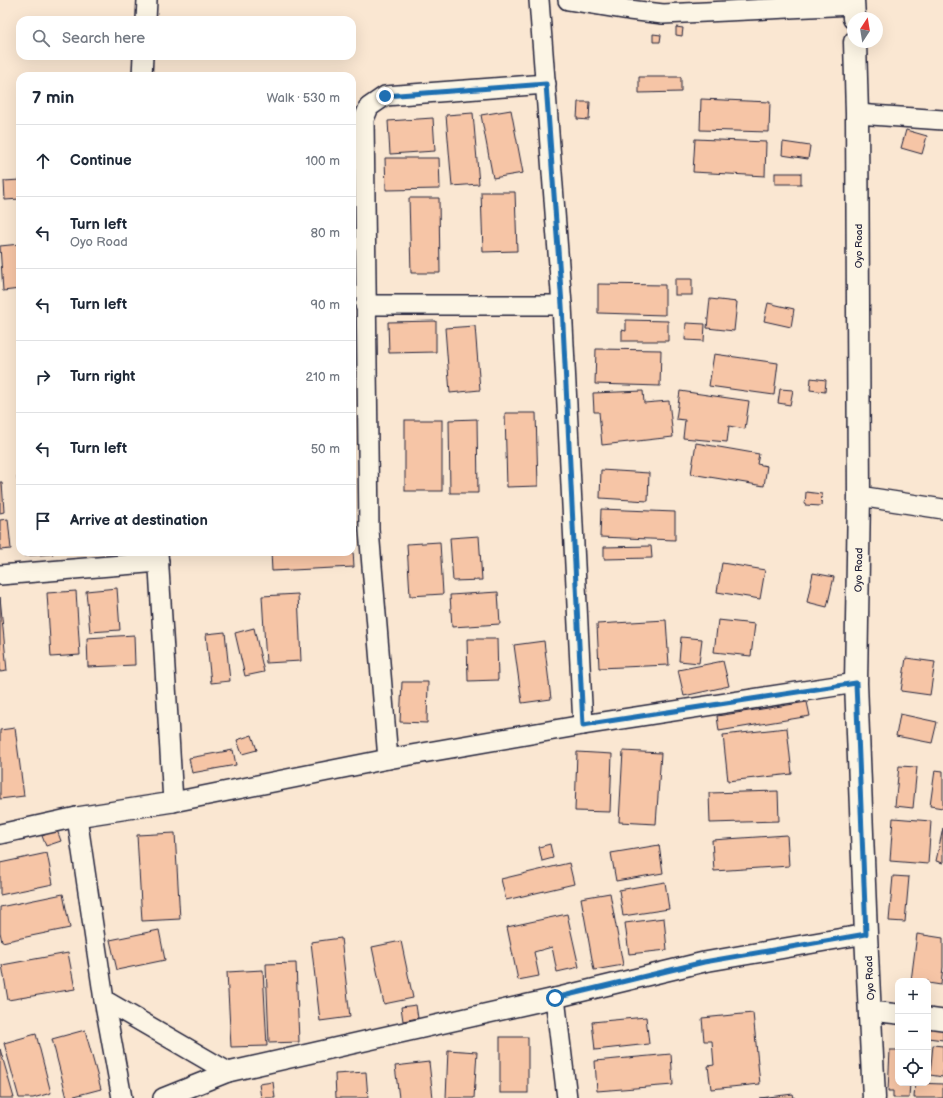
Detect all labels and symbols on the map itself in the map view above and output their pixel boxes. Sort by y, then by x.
north arrow [847,12,883,48]
route end [376,87,394,105]
street label: Oyo Road [853,224,865,268]
street label: Oyo Road [853,547,865,592]
street label: Oyo Road [863,955,877,1000]
route start [546,989,564,1007]

